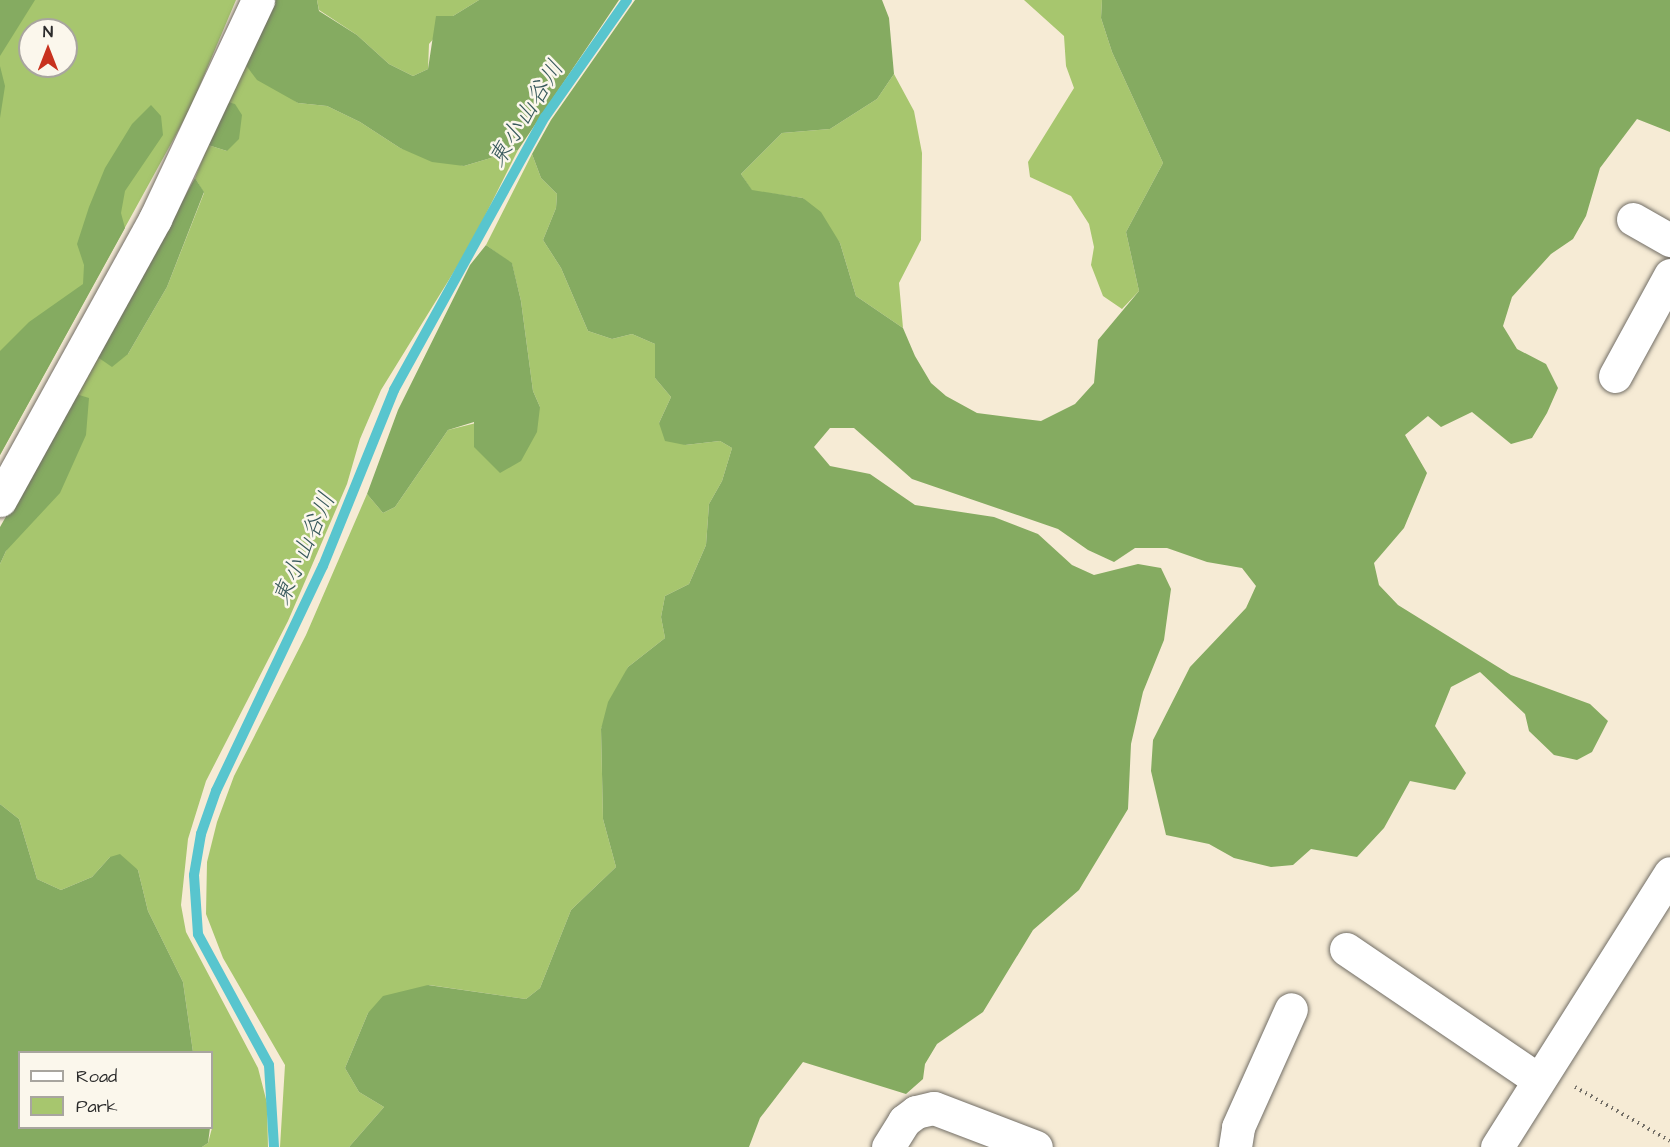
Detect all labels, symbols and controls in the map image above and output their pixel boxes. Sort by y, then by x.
north arrow [18,18,78,78]
text: N [43,21,53,43]
water label: 東小山谷川 [483,55,571,173]
water label: 東小山谷川 [267,488,343,610]
legend [18,1051,213,1129]
text: Road [76,1064,117,1089]
text: Park [76,1094,118,1119]

